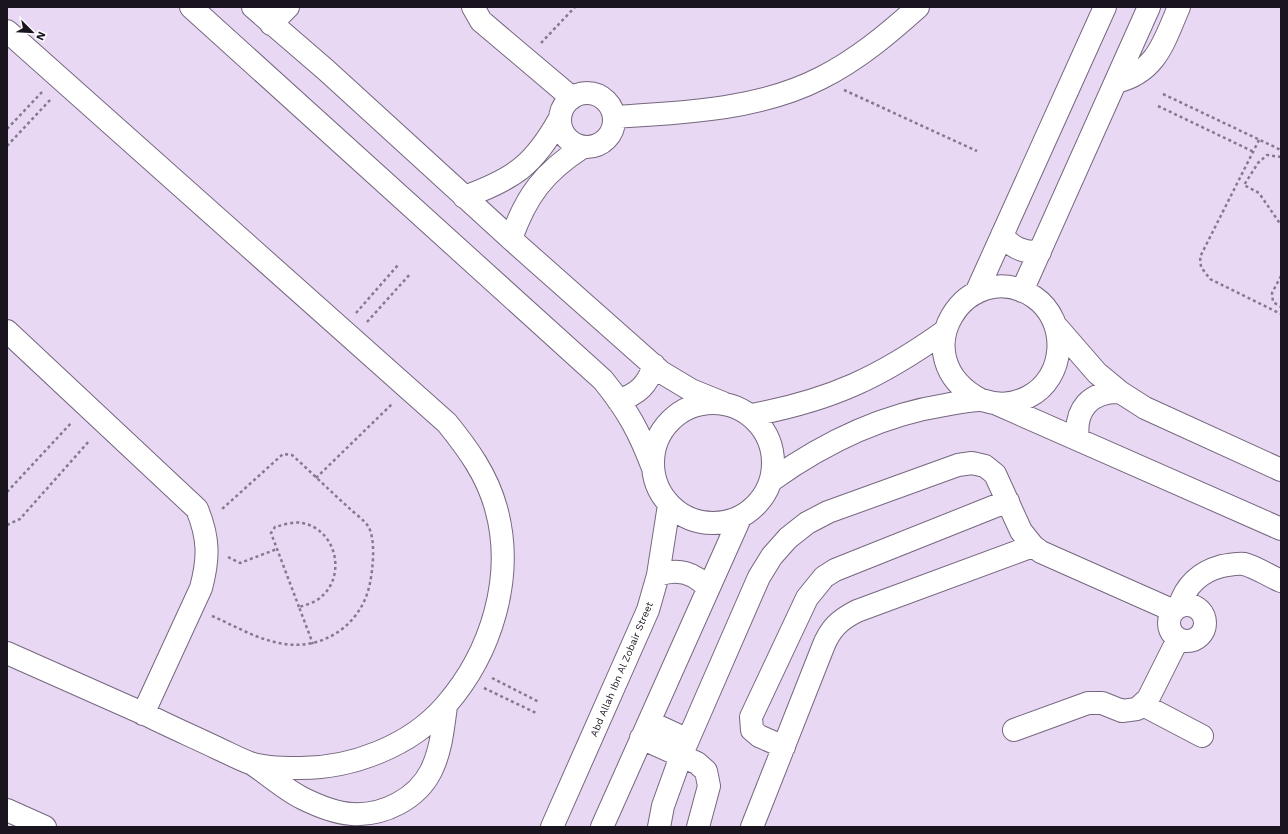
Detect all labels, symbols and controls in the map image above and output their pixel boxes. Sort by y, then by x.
north arrow [12,12,52,52]
text: N [33,29,48,42]
street label: Abd Allah Ibn Al Zobair Street [588,599,655,738]

